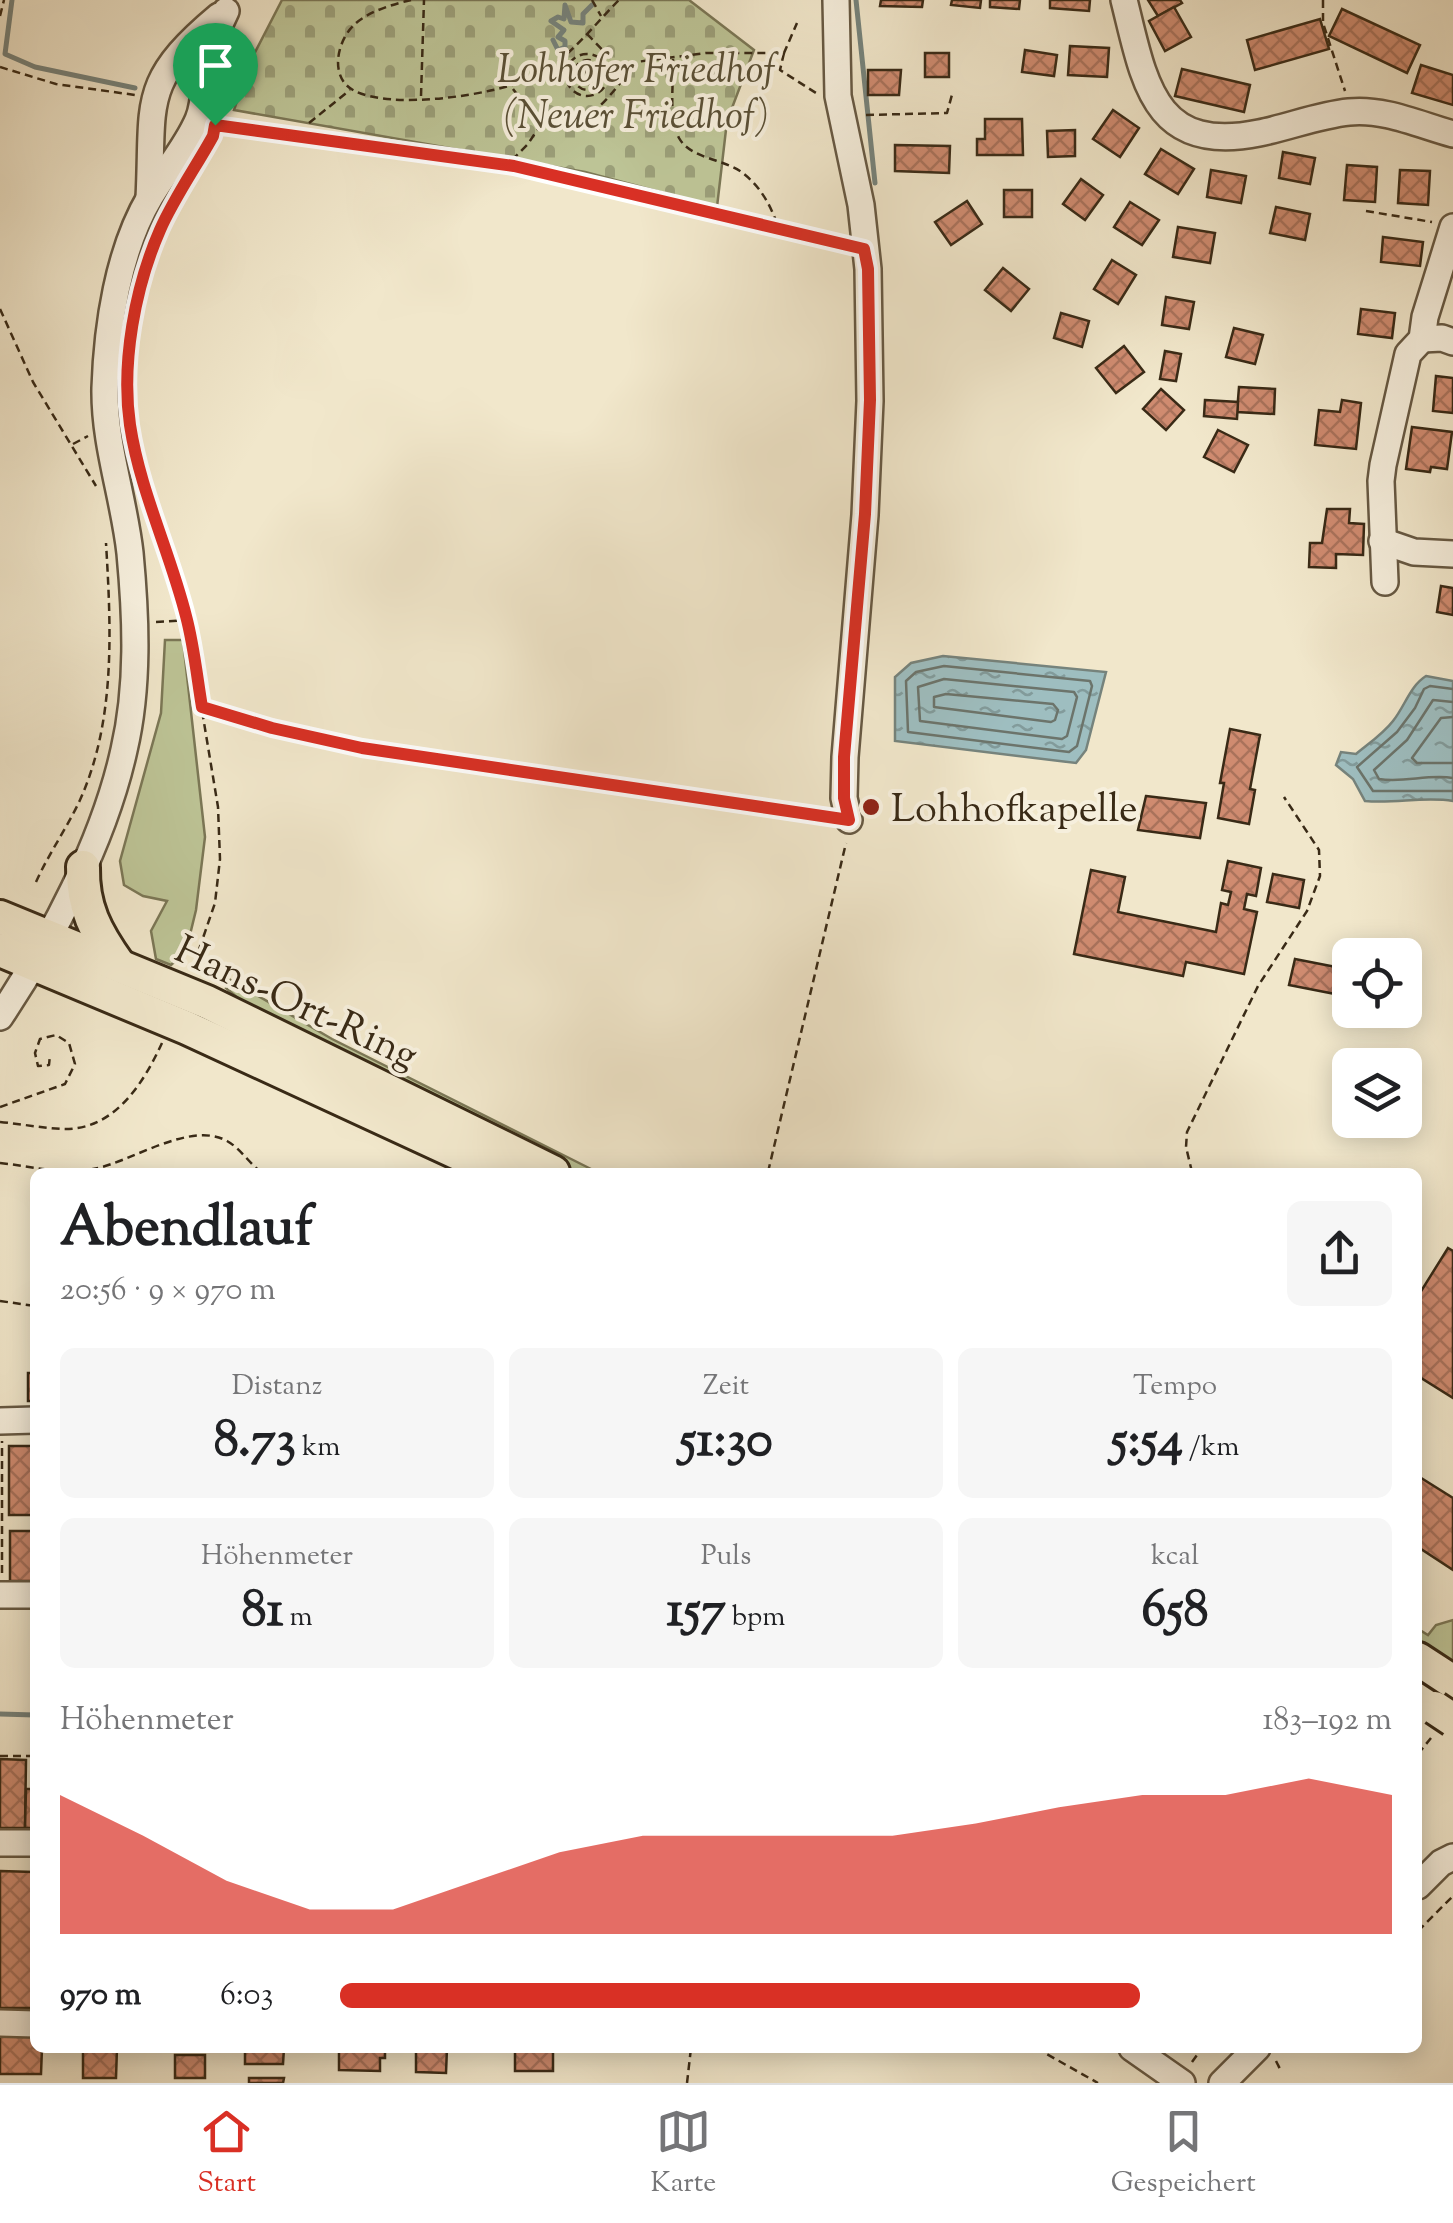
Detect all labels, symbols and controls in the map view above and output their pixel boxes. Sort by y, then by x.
pin [173,23,258,126]
icon: arrive [188,38,243,93]
park label: Lohhofer Friedhof (Neuer Friedhof) [497,44,779,147]
place label: Lohhofkapelle [891,783,1138,840]
marker: Lohhofkapelle [860,796,882,818]
street label: Hans-Ort-Ring [164,924,426,1086]
map controls [1332,938,1422,1138]
button: locate [1332,938,1422,1028]
button: layers [1332,1048,1422,1138]
text: Abendlauf [60,1191,313,1270]
button: share [1287,1201,1392,1306]
text: 20:56 · 9 × 970 m [60,1268,276,1314]
text: Distanz [232,1367,322,1407]
text: Zeit [703,1367,749,1407]
text: Tempo [1133,1367,1217,1407]
text: 8.73 [214,1407,296,1479]
text: 51:30 [679,1407,773,1479]
text: 5:54 [1111,1407,1183,1479]
text: km [296,1428,340,1468]
text: /km [1183,1428,1240,1468]
text: Höhenmeter [201,1537,353,1577]
text: Puls [701,1537,751,1577]
text: kcal [1151,1537,1199,1577]
text: 81 [241,1577,283,1649]
text: 157 [667,1577,726,1649]
text: 658 [1142,1577,1208,1649]
text: m [283,1598,313,1638]
text: bpm [726,1598,785,1638]
text: Höhenmeter [60,1698,234,1744]
text: 183–192 m [1262,1698,1392,1744]
text: 970 m [60,1973,141,2019]
text: 6:03 [220,1973,273,2019]
tab: Start [197,2104,256,2204]
tab: Karte [650,2104,716,2204]
tab: Gespeichert [1111,2104,1256,2204]

